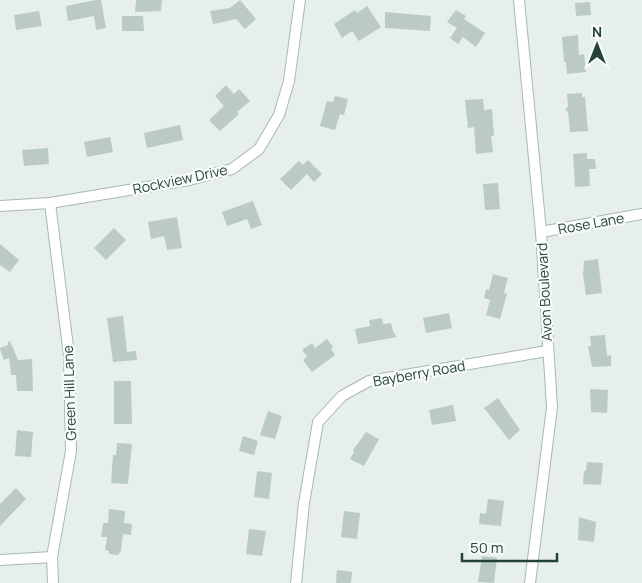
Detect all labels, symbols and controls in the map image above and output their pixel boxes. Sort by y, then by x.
north arrow [572,20,622,70]
text: N [592,22,602,41]
street label: Rockview Drive [131,160,229,198]
street label: Rose Lane [556,208,626,238]
street label: Avon Boulevard [532,242,556,342]
street label: Green Hill Lane [58,345,80,441]
street label: Bayberry Road [371,356,467,390]
scale bar [462,530,557,562]
text: 50 m [470,537,504,558]

